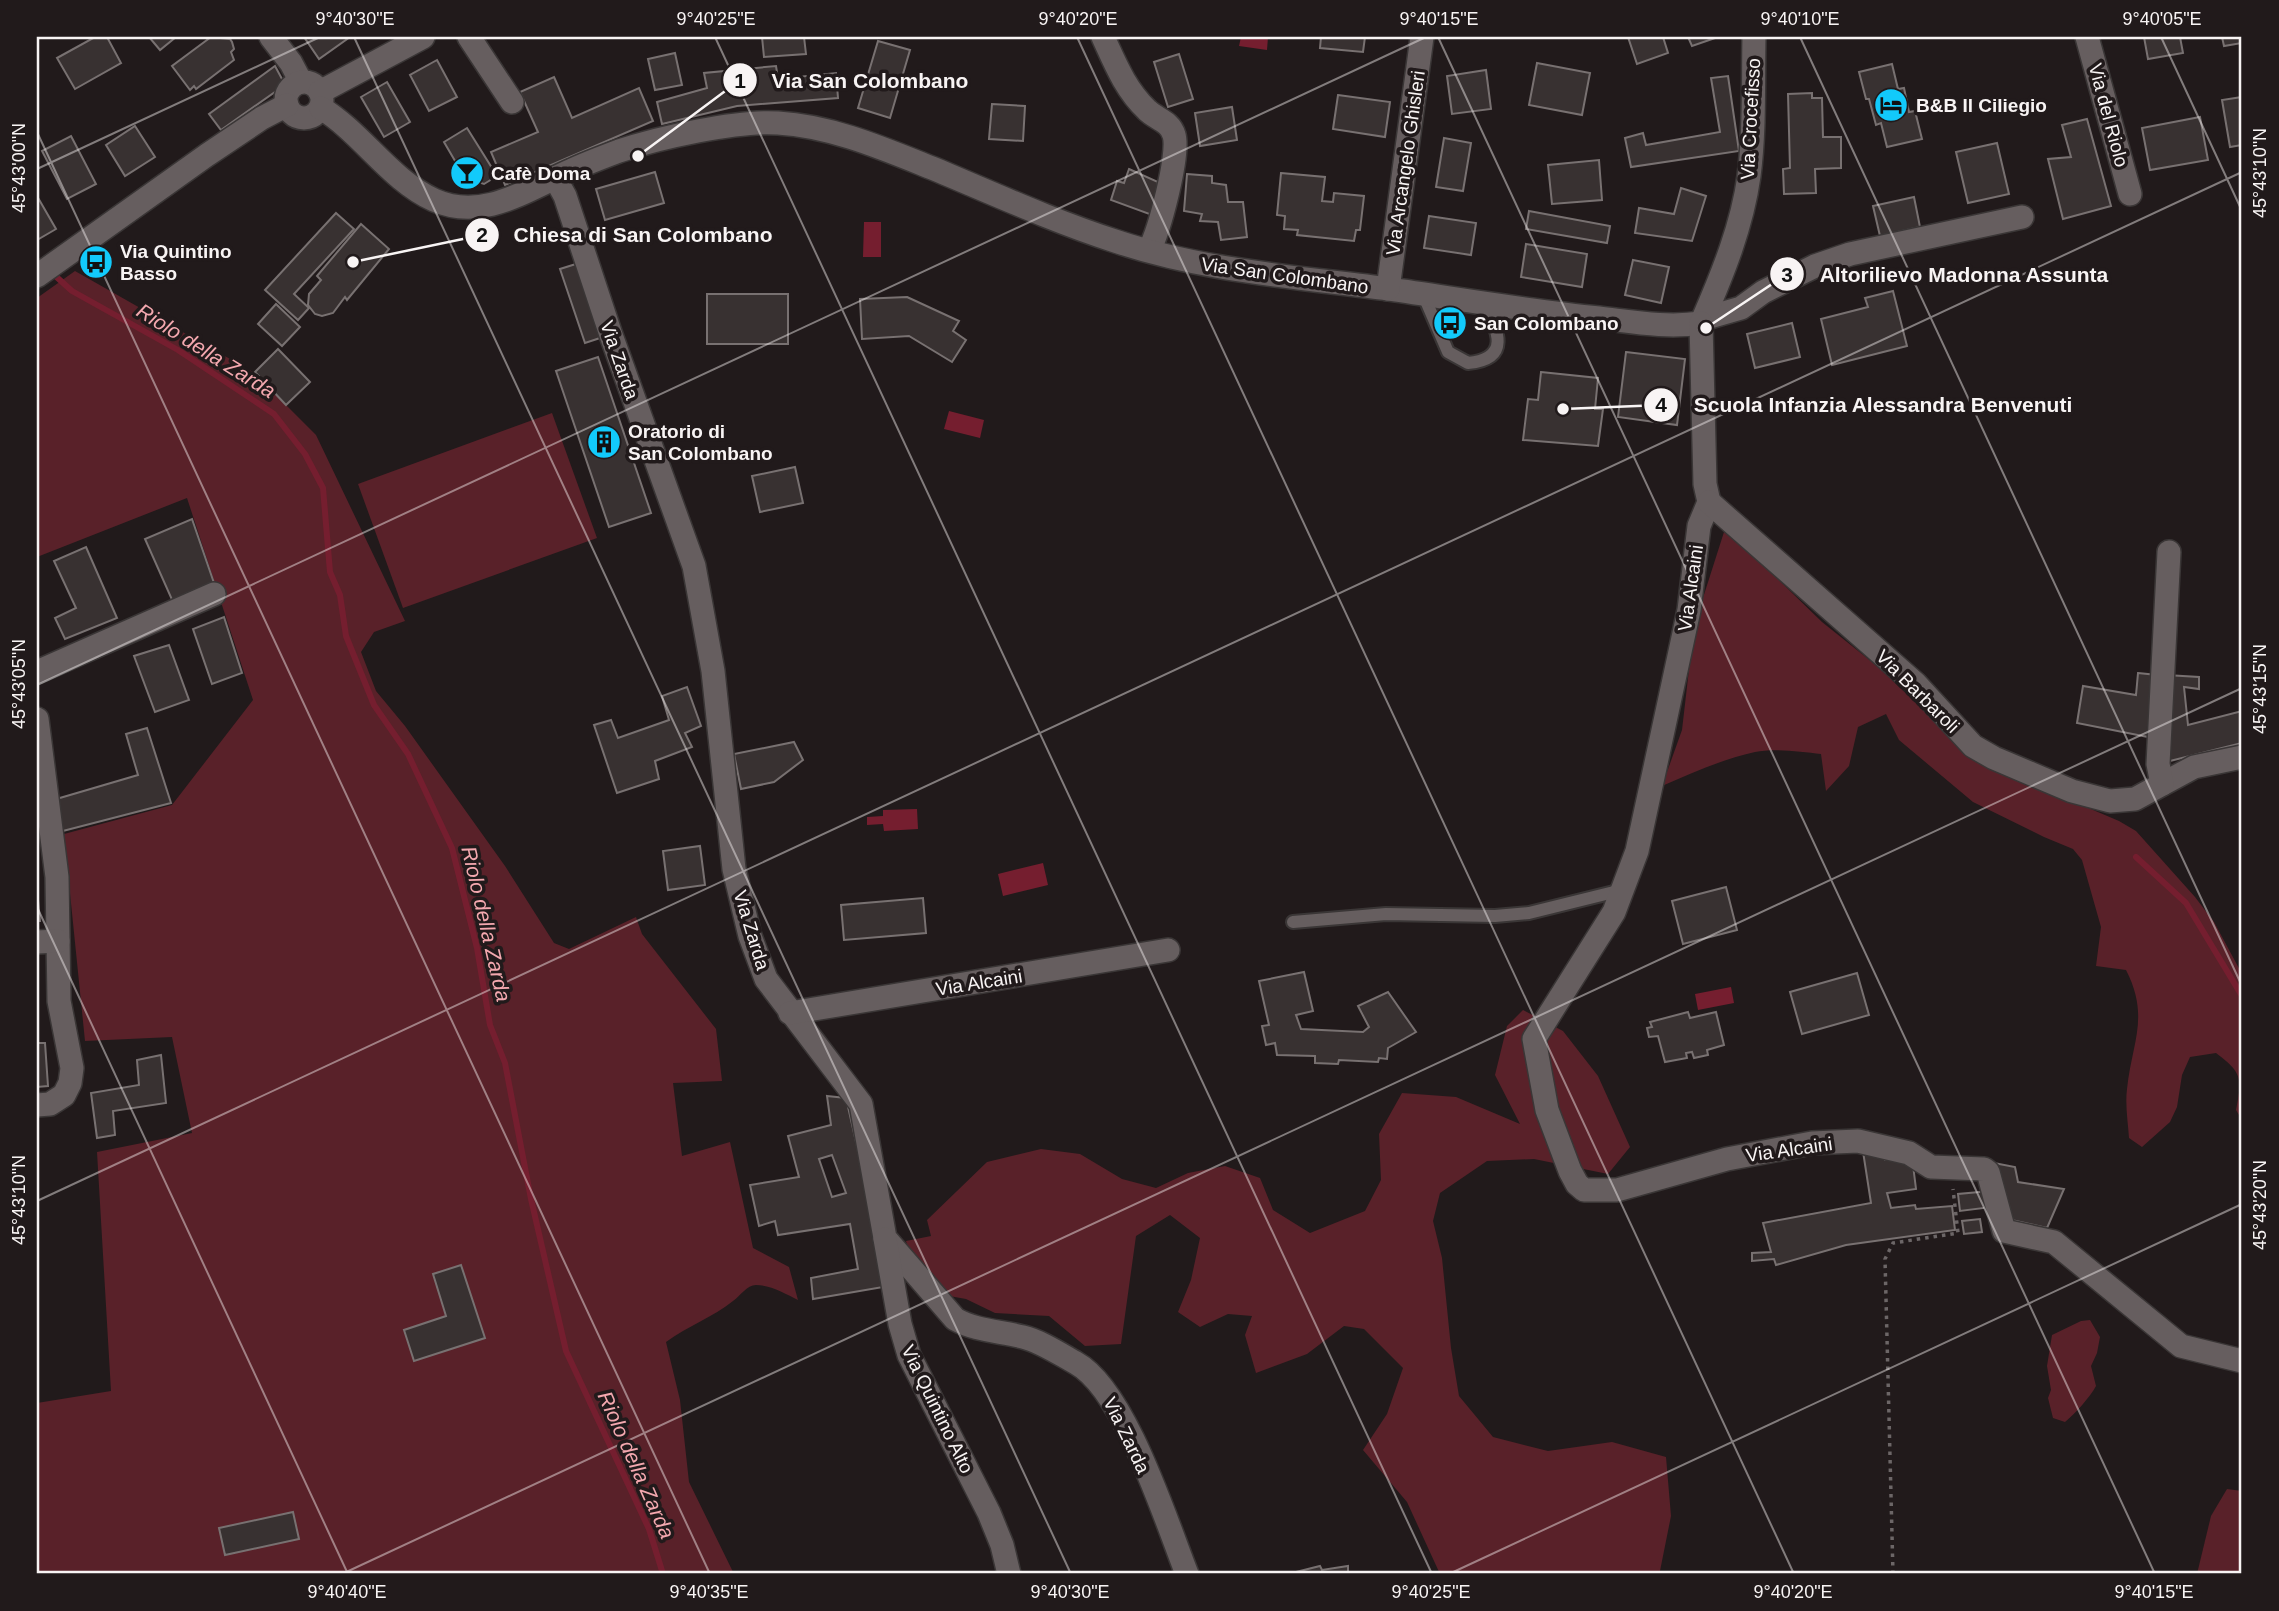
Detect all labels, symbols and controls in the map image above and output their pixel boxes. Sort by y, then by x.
text: 9°40'30"E [315,9,395,29]
text: 9°40'25"E [676,9,756,29]
text: 9°40'20"E [1038,9,1118,29]
text: 9°40'15"E [1399,9,1479,29]
text: 9°40'10"E [1760,9,1840,29]
text: 9°40'05"E [2122,9,2202,29]
street label: Via Crocefisso [1737,57,1764,181]
callout: Via San Colombano [723,59,983,101]
street label: Via del Riolo [2085,61,2132,169]
text: 1 [734,69,746,92]
text: Via San Colombano [772,69,968,92]
street label: Via Arcangelo Ghisleri [1382,69,1429,257]
hotel icon: B&B Il Ciliegio [1872,86,1910,124]
place label: B&B Il Ciliegio [1916,95,2047,116]
text: 45°43'00"N [9,123,29,213]
text: 45°43'10"N [2250,128,2270,218]
bar icon: Cafè Doma [448,154,486,192]
place label: Cafè Doma [491,163,591,184]
callout: Chiesa di San Colombano [465,214,787,256]
text: 2 [476,223,488,246]
text: Chiesa di San Colombano [513,223,773,246]
place label: Via Quintino Basso [120,241,232,284]
bus stop icon: Via Quintino Basso [77,243,115,281]
street label: Via San Colombano [1200,253,1370,298]
callout: Altorilievo Madonna Assunta [1770,253,2122,295]
text: 3 [1781,263,1793,286]
text: Altorilievo Madonna Assunta [1820,263,2109,286]
water label: Riolo della Zarda [133,299,280,402]
bus stop icon: San Colombano [1431,304,1469,342]
place label: San Colombano [1474,313,1619,334]
street label: Via Zarda [596,318,643,403]
callout: Scuola Infanzia Alessandra Benvenuti [1644,384,2086,426]
text: 4 [1655,393,1667,416]
text: Scuola Infanzia Alessandra Benvenuti [1694,393,2072,416]
place label: Oratorio di San Colombano [628,421,773,464]
building icon: Oratorio di San Colombano [585,423,623,461]
street label: Via Alcaini [1674,543,1707,633]
text: 45°43'05"N [9,639,29,729]
text: 45°43'15"N [2250,644,2270,734]
street label: Via Barbaroli [1872,646,1963,737]
water label: Riolo della Zarda [457,844,516,1004]
street label: Via Zarda [729,888,774,973]
street label: Via Alcaini [934,965,1024,1000]
street label: Via Alcaini [1744,1133,1834,1166]
text: 45°43'10"N [9,1155,29,1245]
text: 45°43'20"N [2250,1160,2270,1250]
street label: Via Quintino Alto [897,1342,978,1477]
water label: Riolo della Zarda [594,1388,679,1542]
street label: Via Zarda [1099,1394,1154,1477]
text: 9°40'40"E [307,1582,387,1602]
text: 9°40'35"E [669,1582,749,1602]
text: 9°40'30"E [1030,1582,1110,1602]
text: 9°40'25"E [1391,1582,1471,1602]
text: 9°40'20"E [1753,1582,1833,1602]
text: 9°40'15"E [2114,1582,2194,1602]

